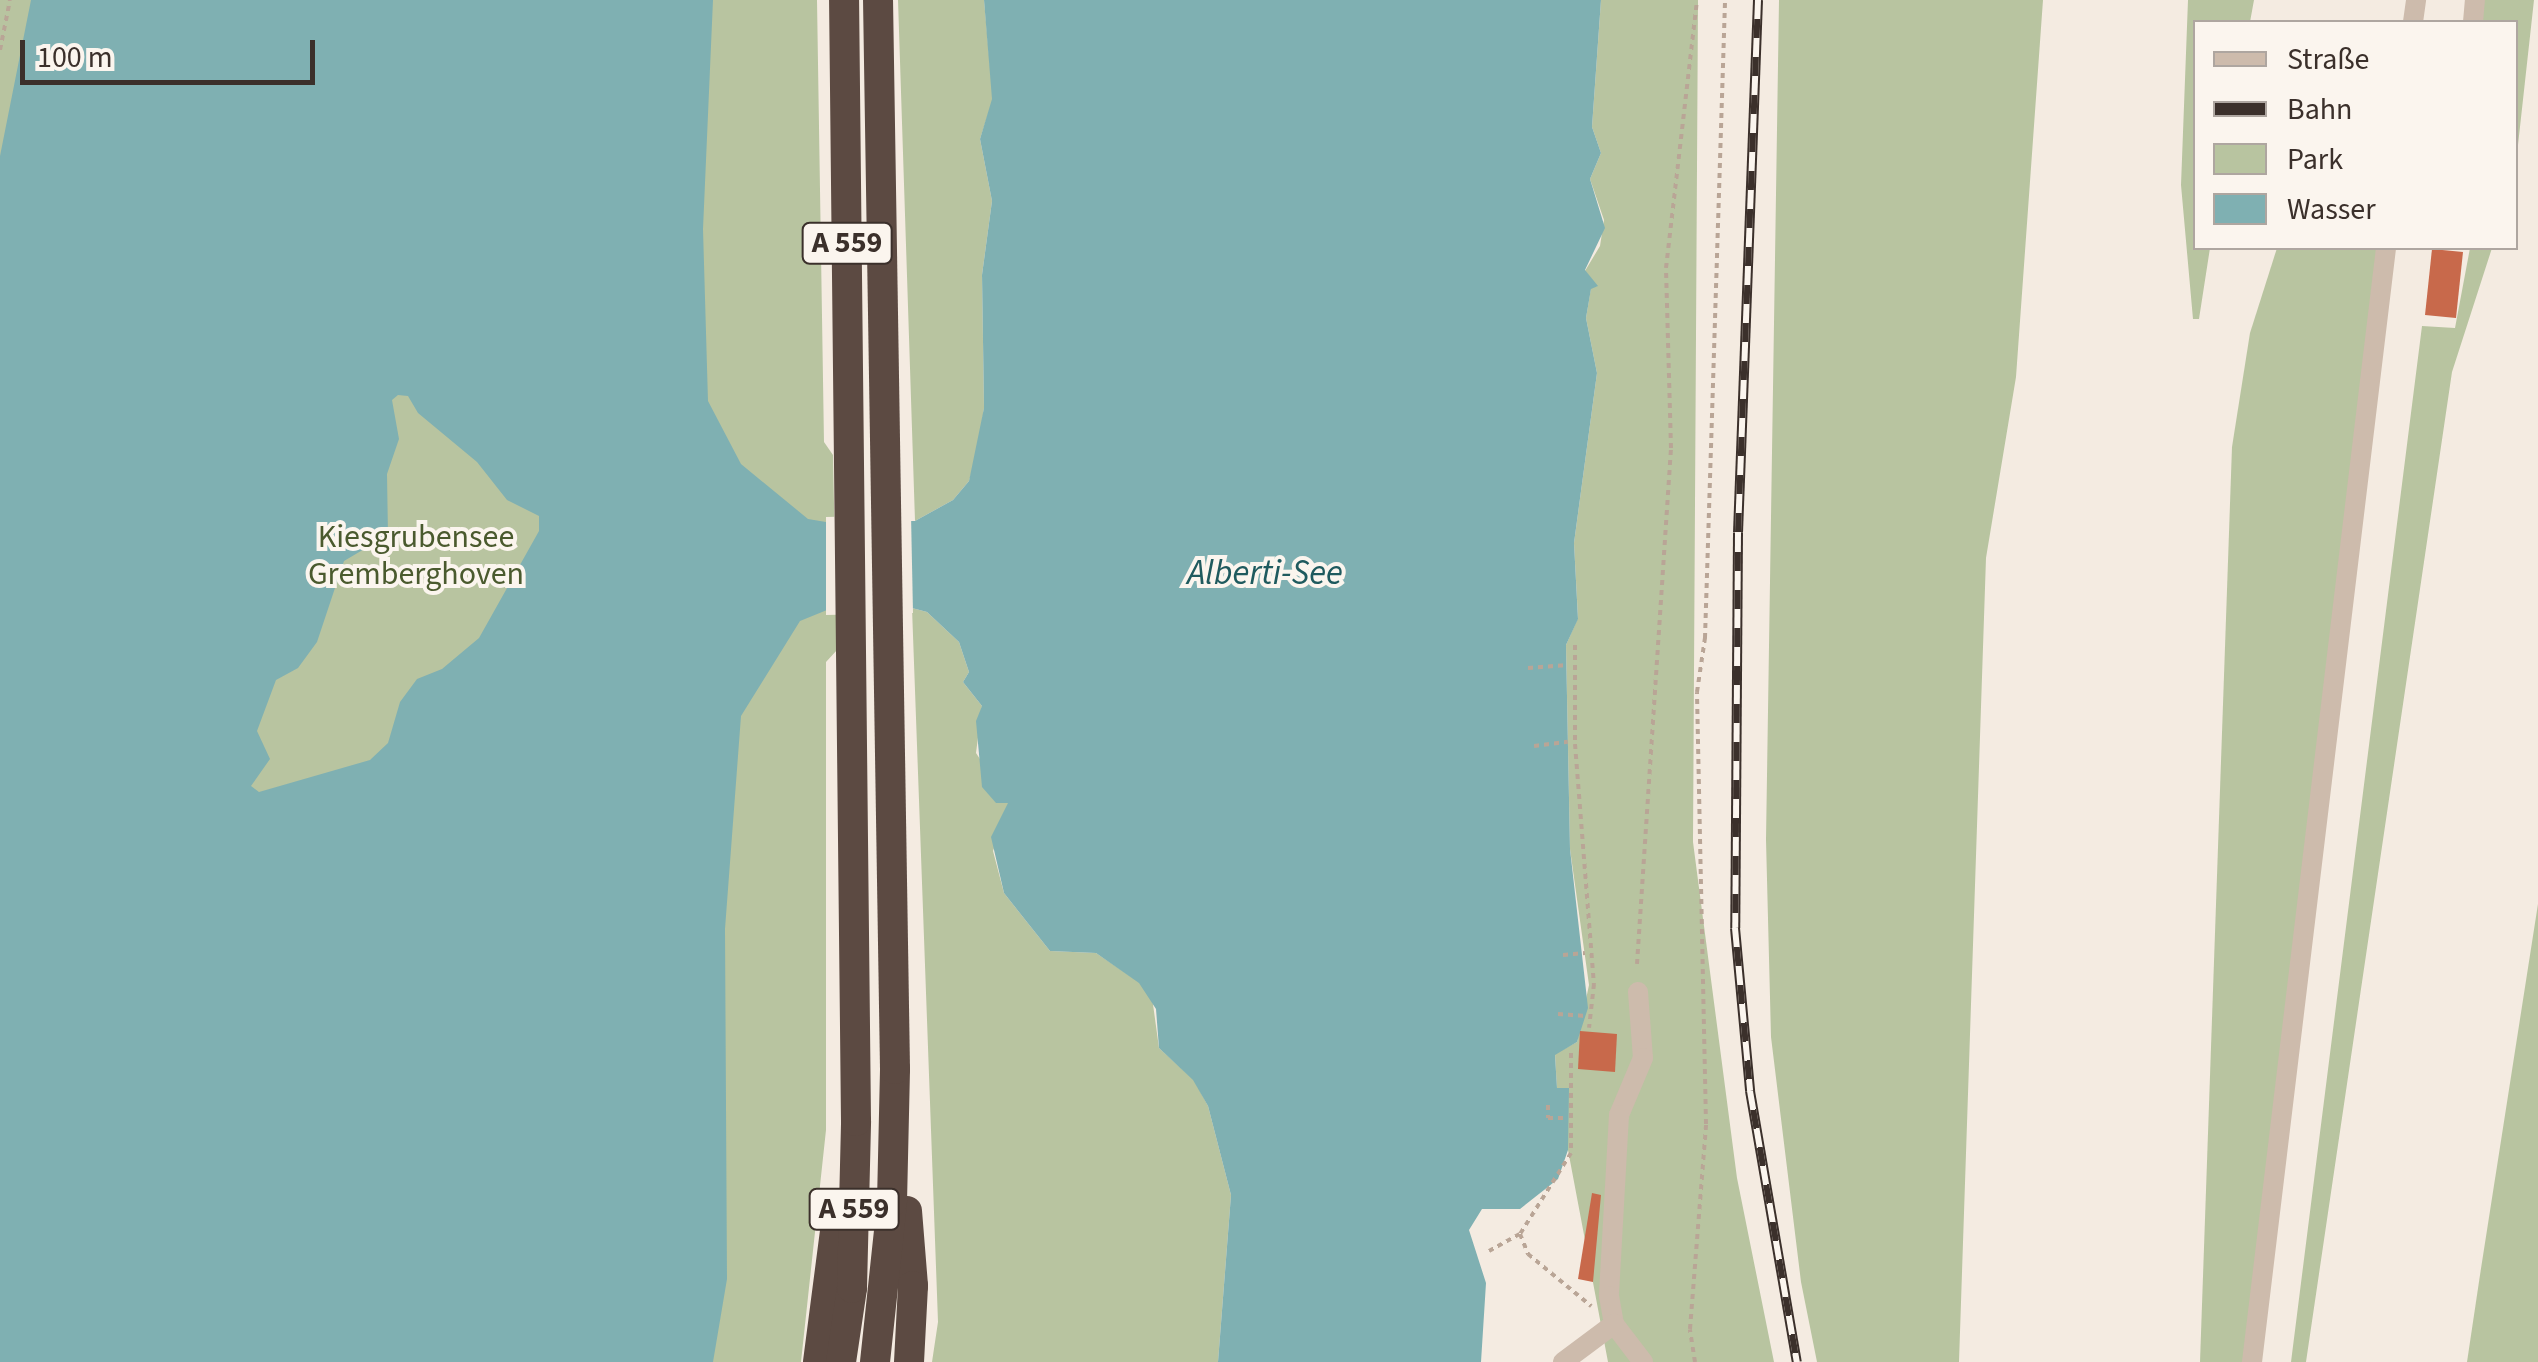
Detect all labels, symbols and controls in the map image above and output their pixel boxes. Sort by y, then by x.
scale bar [25,20,320,82]
legend [2193,20,2518,250]
text: 100 m [37,36,113,79]
text: Straße [2287,38,2369,81]
text: Bahn [2287,88,2353,131]
text: Park [2287,138,2343,181]
text: Wasser [2287,188,2376,231]
road number: A 559 [800,218,894,268]
park label: Kiesgrubensee Gremberghoven [308,519,524,594]
water label: Alberti-See [1187,552,1343,594]
road number: A 559 [806,1184,902,1234]

